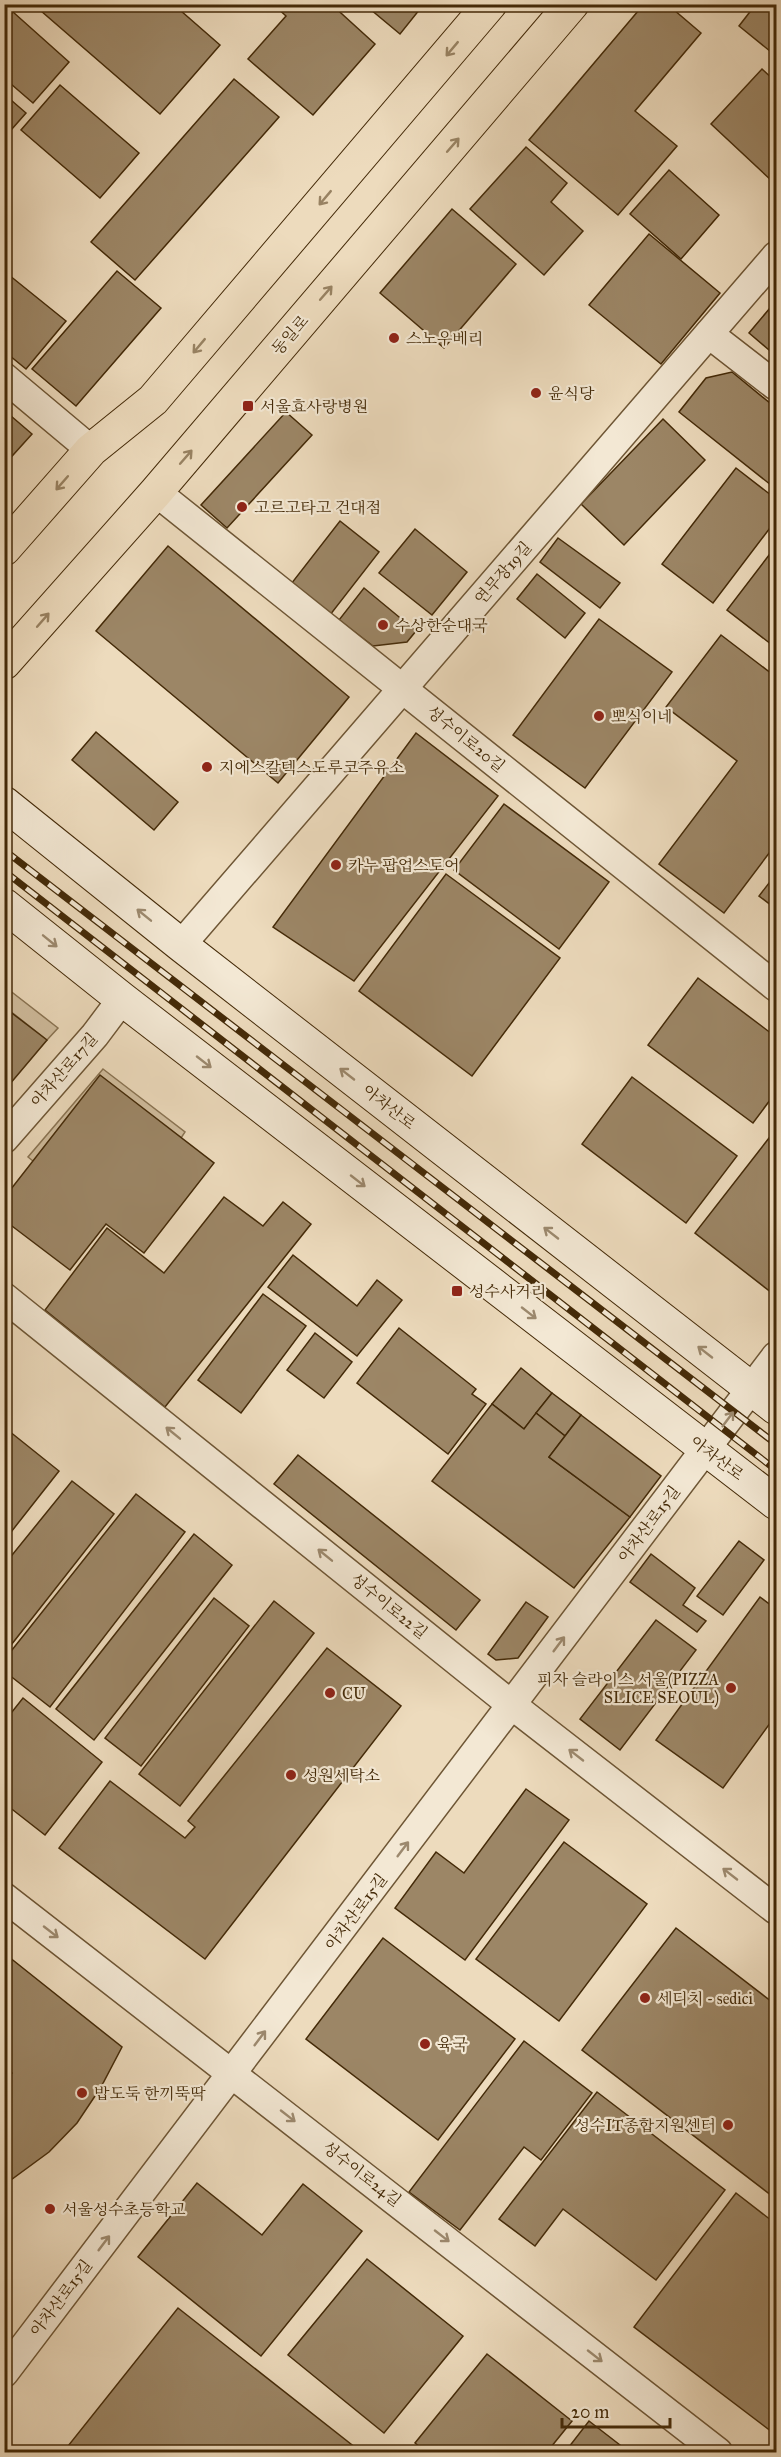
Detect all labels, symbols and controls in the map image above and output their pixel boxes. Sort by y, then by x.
one-way arrow [445,41,458,57]
one-way arrow [446,137,459,153]
one-way arrow [319,190,332,206]
one-way arrow [319,286,333,301]
street label: 동일로 [268,311,313,359]
place label: 스노우베리 [406,329,483,348]
marker: 스노우베리 [387,331,401,345]
one-way arrow [192,338,206,353]
place label: 윤식당 [548,384,595,403]
marker: 윤식당 [529,386,543,400]
place label: 서울효사랑병원 [260,397,368,416]
marker: 서울효사랑병원 [241,399,255,413]
one-way arrow [179,449,192,465]
one-way arrow [55,476,69,491]
place label: 고르고타고 건대점 [254,498,381,517]
marker: 고르고타고 건대점 [235,500,249,514]
street label: 연무장19길 [471,538,535,608]
one-way arrow [36,612,50,627]
place label: 수상한순대국 [395,616,488,635]
marker: 수상한순대국 [376,618,390,632]
street label: 성수이로20길 [423,702,509,776]
place label: 뽀식이네 [611,707,673,726]
marker: 뽀식이네 [592,709,606,723]
place label: 지에스칼텍스도루코주유소 [219,758,404,777]
marker: 지에스칼텍스도루코주유소 [200,760,214,774]
place label: 카누 팝업스토어 [348,856,460,875]
marker: 카누 팝업스토어 [329,858,343,872]
one-way arrow [137,908,152,922]
one-way arrow [42,935,58,948]
street label: 아차산로17길 [27,1029,101,1111]
one-way arrow [195,1055,211,1068]
one-way arrow [340,1068,356,1081]
street label: 아차산로 [359,1080,420,1134]
one-way arrow [350,1174,366,1187]
one-way arrow [543,1226,559,1239]
place label: 성수사거리 [469,1282,546,1301]
marker: 성수사거리 [450,1284,464,1298]
one-way arrow [521,1306,537,1319]
one-way arrow [697,1346,713,1359]
one-way arrow [722,1411,735,1427]
one-way arrow [165,1426,181,1439]
street label: 아차산로 [687,1432,748,1485]
street label: 아차산로15길 [614,1482,684,1566]
one-way arrow [317,1548,333,1561]
street label: 성수이로22길 [347,1569,431,1643]
one-way arrow [553,1636,566,1652]
place label: 피자 슬라이스 서울(PIZZA SLICE SEOUL) [537,1670,719,1708]
marker: 피자 슬라이스 서울(PIZZA SLICE SEOUL) [724,1681,738,1695]
place label: CU [342,1684,366,1703]
marker: CU [323,1686,337,1700]
one-way arrow [568,1748,584,1761]
place label: 성원세탁소 [303,1766,380,1785]
marker: 성원세탁소 [284,1768,298,1782]
one-way arrow [397,1842,410,1858]
one-way arrow [723,1868,739,1881]
street label: 아차산로15길 [321,1870,391,1954]
one-way arrow [42,1926,58,1939]
place label: 세디치 - sedici [657,1989,753,2008]
marker: 세디치 - sedici [638,1991,652,2005]
one-way arrow [253,2030,266,2046]
place label: 육국 [437,2035,468,2054]
marker: 육국 [418,2037,432,2051]
place label: 밥도둑 한끼뚝딱 [94,2084,206,2103]
marker: 밥도둑 한끼뚝딱 [75,2086,89,2100]
one-way arrow [280,2110,296,2123]
place label: 성수IT종합지원센터 [575,2116,716,2135]
marker: 성수IT종합지원센터 [721,2118,735,2132]
street label: 성수이로24길 [319,2138,405,2210]
place label: 서울성수초등학교 [62,2200,186,2219]
marker: 서울성수초등학교 [43,2202,57,2216]
one-way arrow [433,2230,449,2243]
one-way arrow [97,2236,110,2252]
street label: 아차산로15길 [26,2256,96,2340]
one-way arrow [587,2350,603,2363]
scale bar [562,2391,670,2429]
text: 20 m [571,2401,609,2423]

